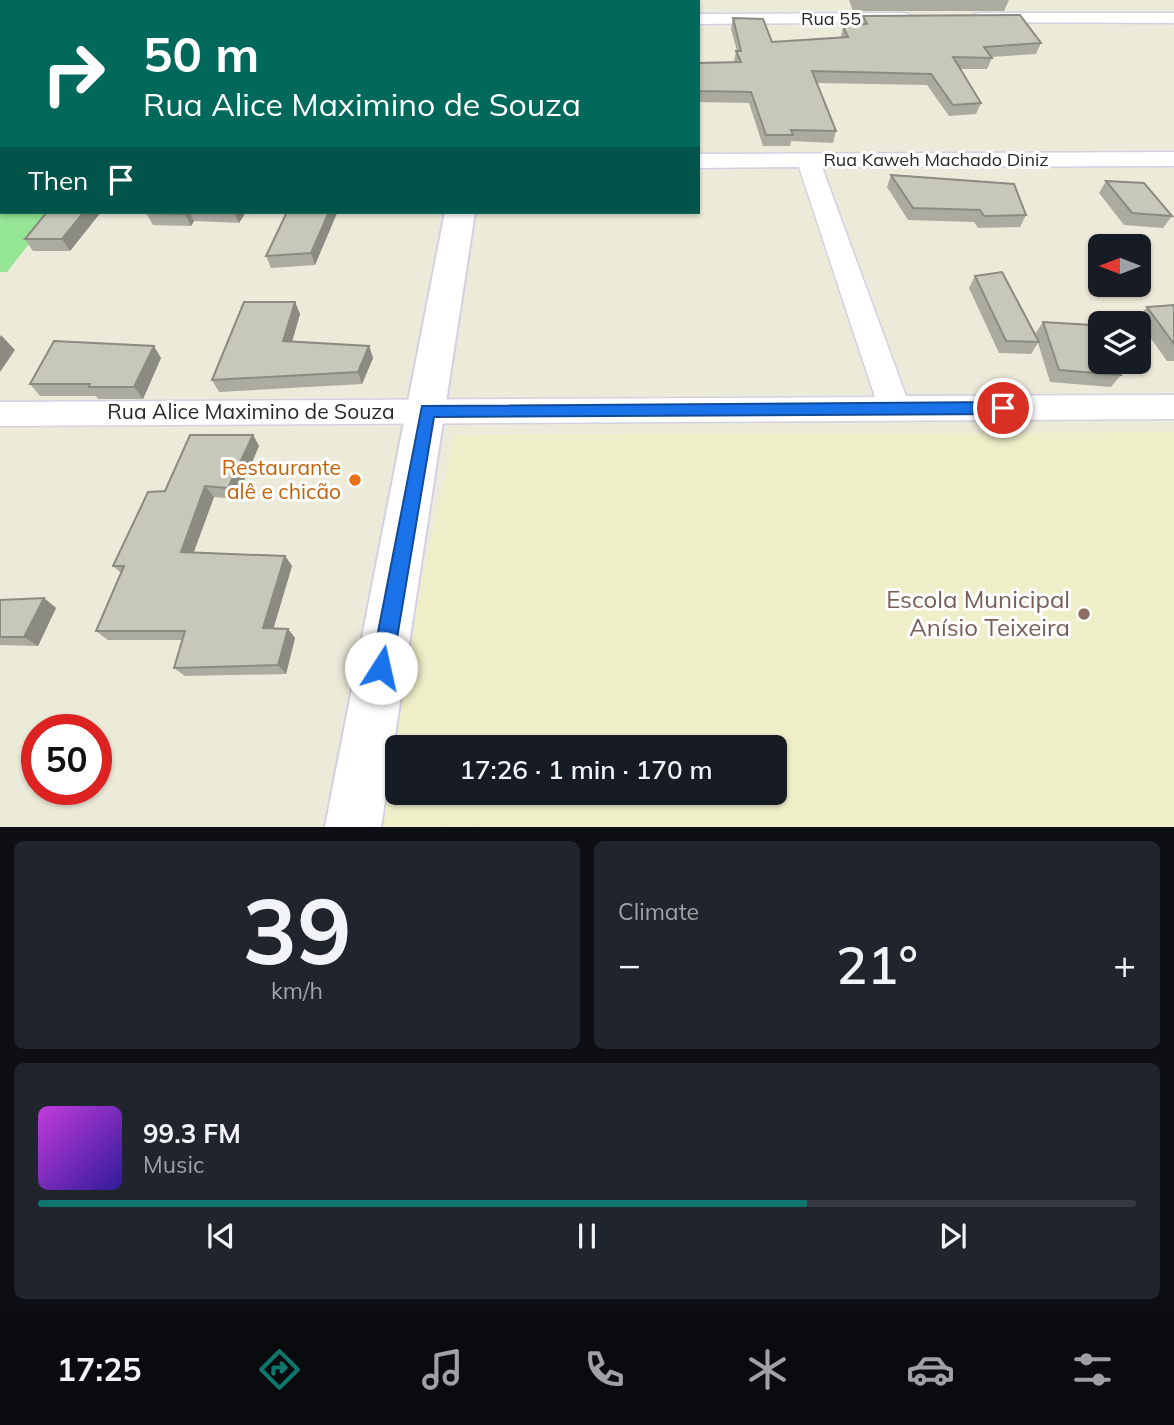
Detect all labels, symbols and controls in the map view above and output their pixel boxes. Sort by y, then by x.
street label: Rua 55 [801,7,861,30]
text: 50 m [143,23,259,84]
icon: right [28,28,119,119]
text: Rua Alice Maximino de Souza [143,84,581,124]
street label: Rua Kaweh Machado Diniz [823,148,1049,171]
icon: arrive [102,161,140,199]
text: Then [28,164,88,197]
north arrow [1088,234,1152,298]
map controls [1088,234,1151,374]
button: layers [1088,311,1151,374]
pin [973,378,1033,438]
icon: arrive [984,389,1022,427]
street label: Rua Alice Maximino de Souza [107,398,395,424]
place label: Restaurante alê e chicão [222,454,341,504]
marker: Restaurante alê e chicão [347,472,363,488]
place label: Escola Municipal Anísio Teixeira [886,584,1070,642]
marker: Escola Municipal Anísio Teixeira [1076,606,1092,622]
position arrow [344,631,418,705]
speed limit sign: 50 [21,714,112,805]
text: 17:26 · 1 min · 170 m [459,753,713,786]
text: 39 [242,873,352,987]
text: Climate [618,897,699,926]
text: 21° [836,932,918,997]
text: − [618,940,641,988]
text: + [1113,940,1136,988]
text: km/h [271,976,323,1005]
text: 99.3 FM [143,1117,241,1150]
text: Music [143,1150,204,1179]
icon: previous [202,1217,240,1255]
icon: pause [568,1217,606,1255]
icon: next [934,1217,972,1255]
icon: directions [255,1345,304,1394]
icon: music [418,1345,467,1394]
icon: phone [580,1345,629,1394]
icon: climate [743,1345,792,1394]
icon: car [906,1345,955,1394]
icon: filters [1068,1345,1117,1394]
text: 17:25 [57,1349,142,1389]

